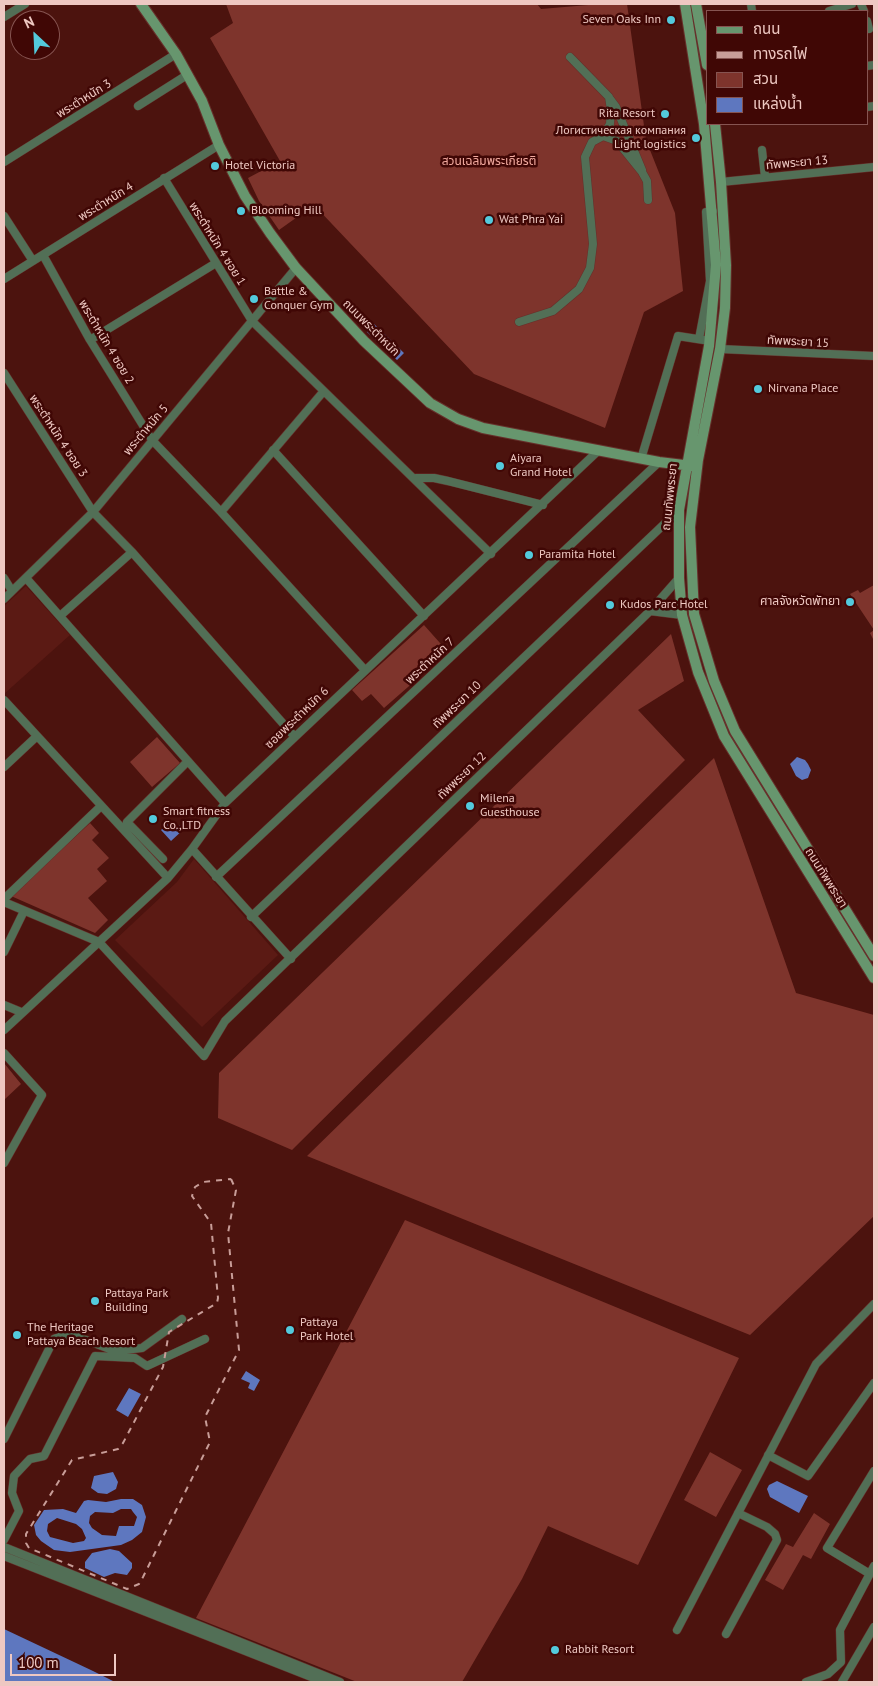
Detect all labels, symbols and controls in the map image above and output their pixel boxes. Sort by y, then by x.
north arrow [10,10,60,60]
legend [706,10,868,125]
text: N [21,12,37,32]
place label: Seven Oaks Inn [582,13,661,27]
marker: Seven Oaks Inn [665,14,677,26]
text: ถนน [753,19,780,38]
text: ทางรถไฟ [753,44,807,63]
text: สวน [753,69,778,88]
street label: พระตำหนัก 3 [54,76,114,122]
text: แหล่งน้ำ [753,94,802,113]
place label: Rita Resort [599,107,655,121]
marker: Rita Resort [659,108,671,120]
place label: Логистическая компания Light logistics [556,124,686,152]
marker: Логистическая компания Light logistics [690,132,702,144]
street label: ทัพพระยา 13 [765,153,829,173]
park label: สวนเฉลิมพระเกียรติ [442,155,536,169]
place label: Hotel Victoria [225,159,295,173]
marker: Hotel Victoria [209,160,221,172]
street label: พระตำหนัก 4 [76,179,136,225]
street label: พระตำหนัก 4 ซอย 1 [186,200,248,288]
place label: Blooming Hill [251,204,322,218]
marker: Blooming Hill [235,205,247,217]
place label: Wat Phra Yai [499,213,563,227]
marker: Wat Phra Yai [483,214,495,226]
place label: Battle & Conquer Gym [264,285,332,313]
marker: Battle & Conquer Gym [248,293,260,305]
street label: พระตำหนัก 4 ซอย 2 [75,297,137,387]
street label: ถนนพระตำหนัก [340,297,402,359]
street label: ทัพพระยา 15 [767,333,829,351]
place label: Nirvana Place [768,382,838,396]
marker: Nirvana Place [752,383,764,395]
street label: พระตำหนัก 4 ซอย 3 [26,392,90,480]
street label: พระตำหนัก 5 [121,402,171,458]
place label: Aiyara Grand Hotel [510,452,572,480]
marker: Aiyara Grand Hotel [494,460,506,472]
street label: ถนนทัพพระยา [659,463,681,531]
place label: Paramita Hotel [539,548,615,562]
marker: Paramita Hotel [523,549,535,561]
place label: ศาลจังหวัดพัทยา [760,595,840,609]
marker: ศาลจังหวัดพัทยา [844,596,856,608]
place label: Kudos Parc Hotel [620,598,708,612]
marker: Kudos Parc Hotel [604,599,616,611]
street label: พระตำหนัก 7 [402,635,458,687]
street label: ทัพพระยา 10 [430,678,484,732]
street label: ซอยพระตำหนัก 6 [262,684,332,752]
street label: ทัพพระยา 12 [435,749,489,803]
place label: Milena Guesthouse [480,792,540,820]
marker: Milena Guesthouse [464,800,476,812]
place label: Smart fitness Co.,LTD [163,805,230,833]
marker: Smart fitness Co.,LTD [147,813,159,825]
street label: ถนนทัพพระยา [802,845,850,911]
place label: Pattaya Park Building [105,1287,168,1315]
marker: Pattaya Park Building [89,1295,101,1307]
place label: Pattaya Park Hotel [300,1316,353,1344]
place label: The Heritage Pattaya Beach Resort [27,1321,135,1349]
marker: Pattaya Park Hotel [284,1324,296,1336]
marker: The Heritage Pattaya Beach Resort [11,1329,23,1341]
place label: Rabbit Resort [565,1643,634,1657]
scale bar [12,1644,119,1676]
marker: Rabbit Resort [549,1644,561,1656]
text: 100 m [18,1653,59,1672]

